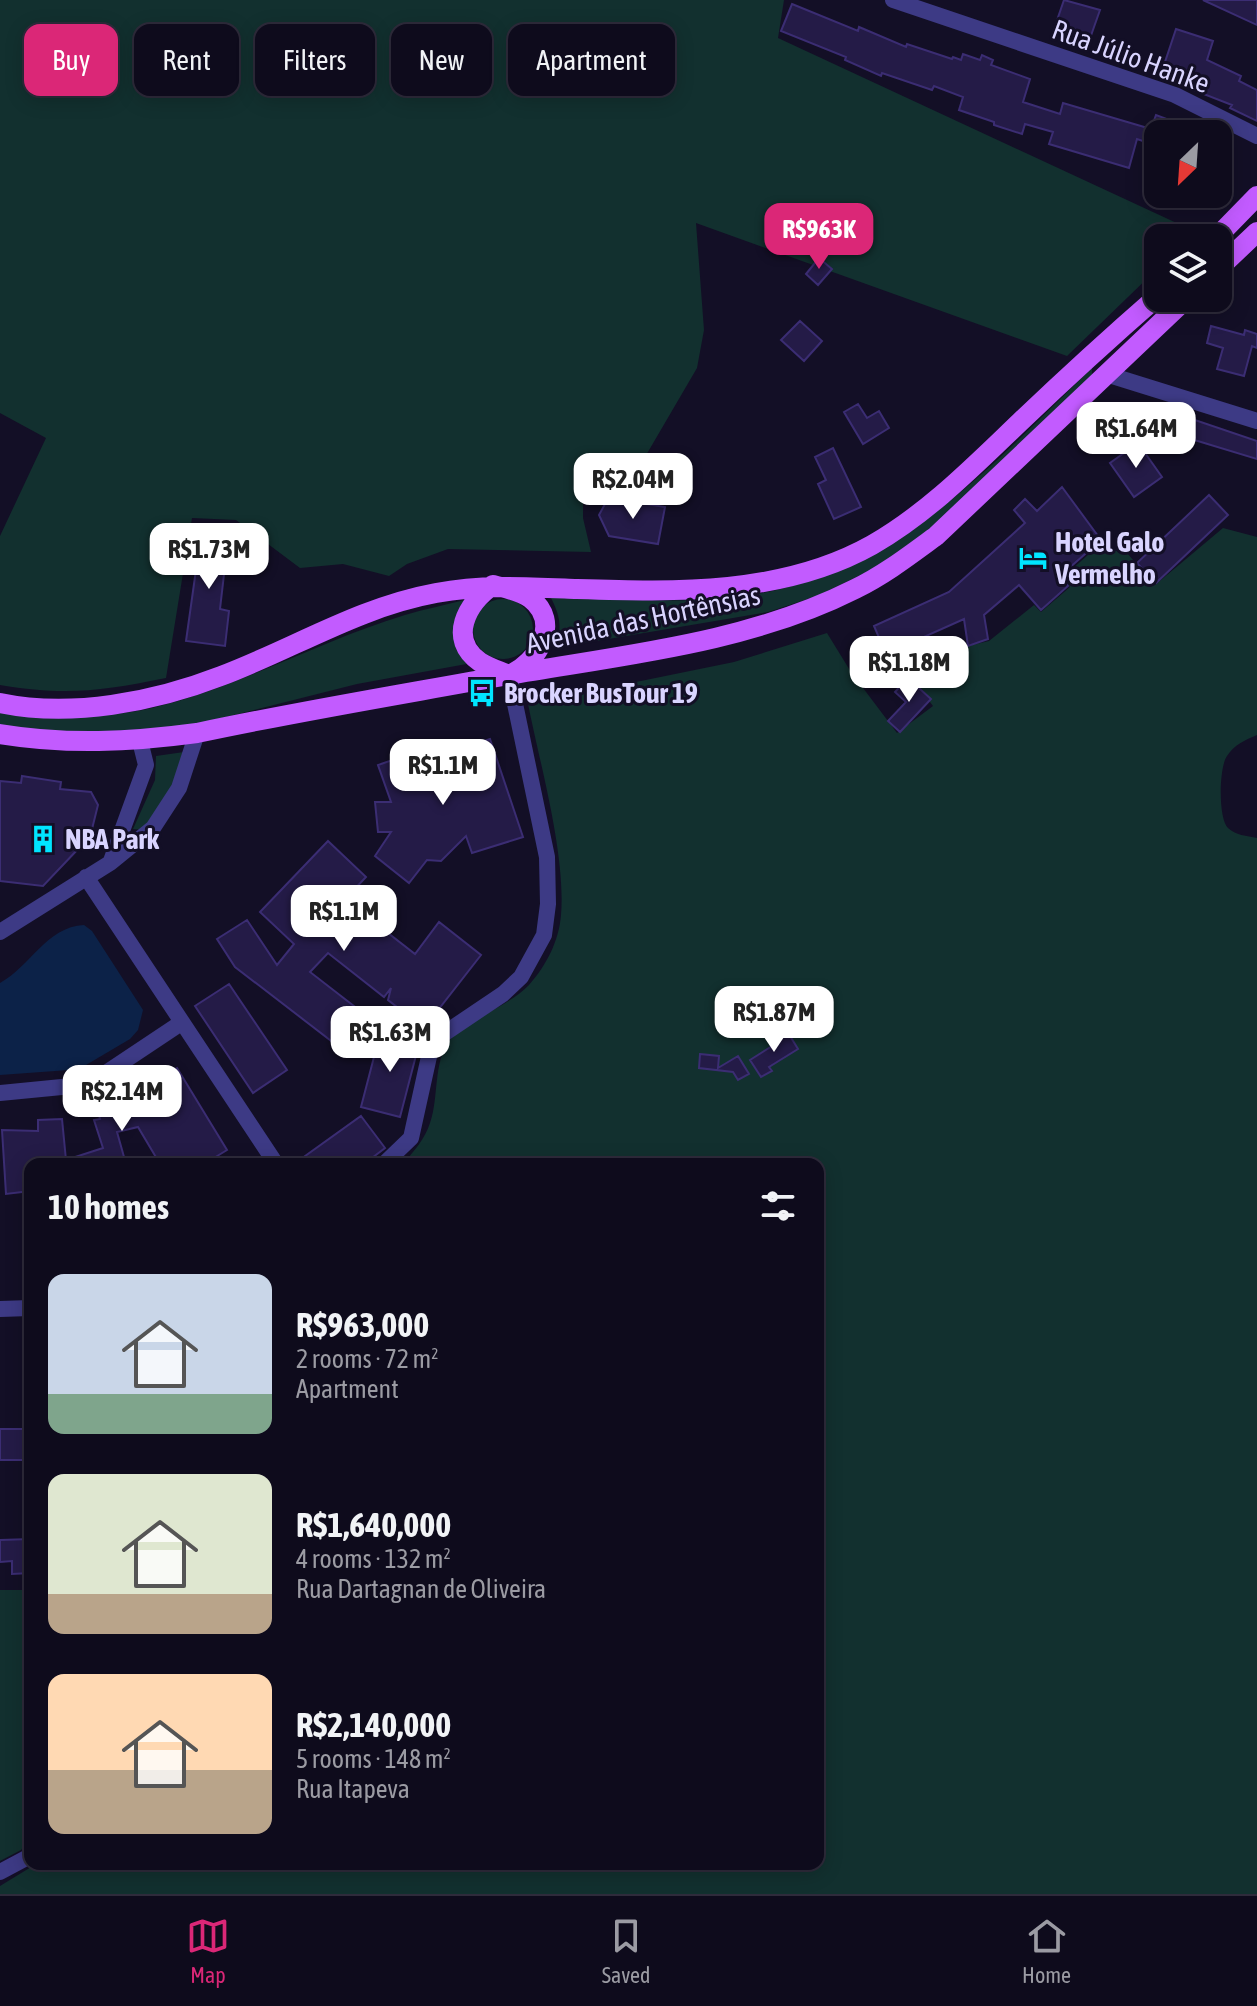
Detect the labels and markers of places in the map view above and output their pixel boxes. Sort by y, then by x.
pin: R$963K [754,203,884,271]
pin: R$1.64M [1062,402,1210,470]
pin: R$2.04M [559,453,707,521]
pin: R$1.73M [135,523,283,591]
place label: Hotel Galo Vermelho [1054,526,1164,590]
hotel icon: Hotel Galo Vermelho [1018,543,1048,573]
pin: R$1.18M [835,636,983,704]
place label: Brocker BusTour 19 [504,677,698,709]
bus stop icon: Brocker BusTour 19 [467,678,497,708]
pin: R$1.1M [378,739,508,807]
place label: NBA Park [65,823,160,855]
building icon: NBA Park [28,824,58,854]
pin: R$1.1M [279,885,409,953]
pin: R$1.87M [700,986,848,1054]
pin: R$1.63M [316,1006,464,1074]
pin: R$2.14M [48,1065,196,1133]

